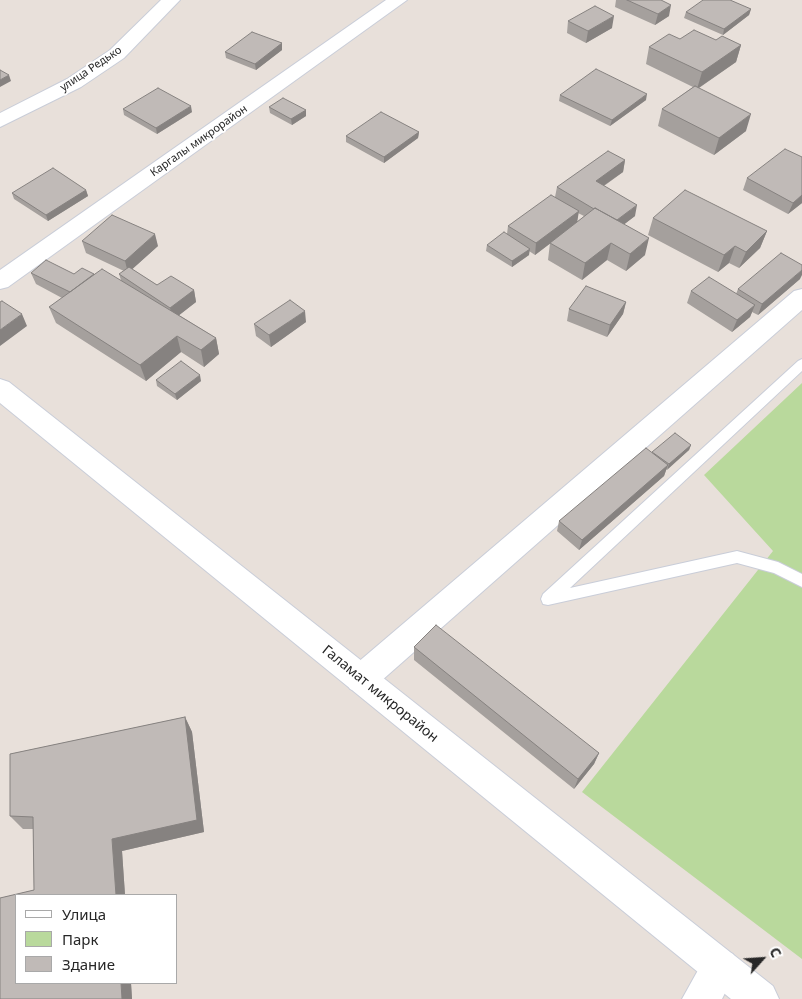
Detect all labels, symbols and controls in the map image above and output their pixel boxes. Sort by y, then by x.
street label: улица Редько [58,44,124,94]
street label: Каргалы микрорайон [148,102,250,180]
street label: Галамат микрорайон [319,642,441,746]
legend [15,894,178,984]
text: Улица [62,904,106,924]
text: Парк [62,929,98,949]
north arrow [737,934,787,984]
text: С [765,944,786,960]
text: Здание [62,954,115,974]

